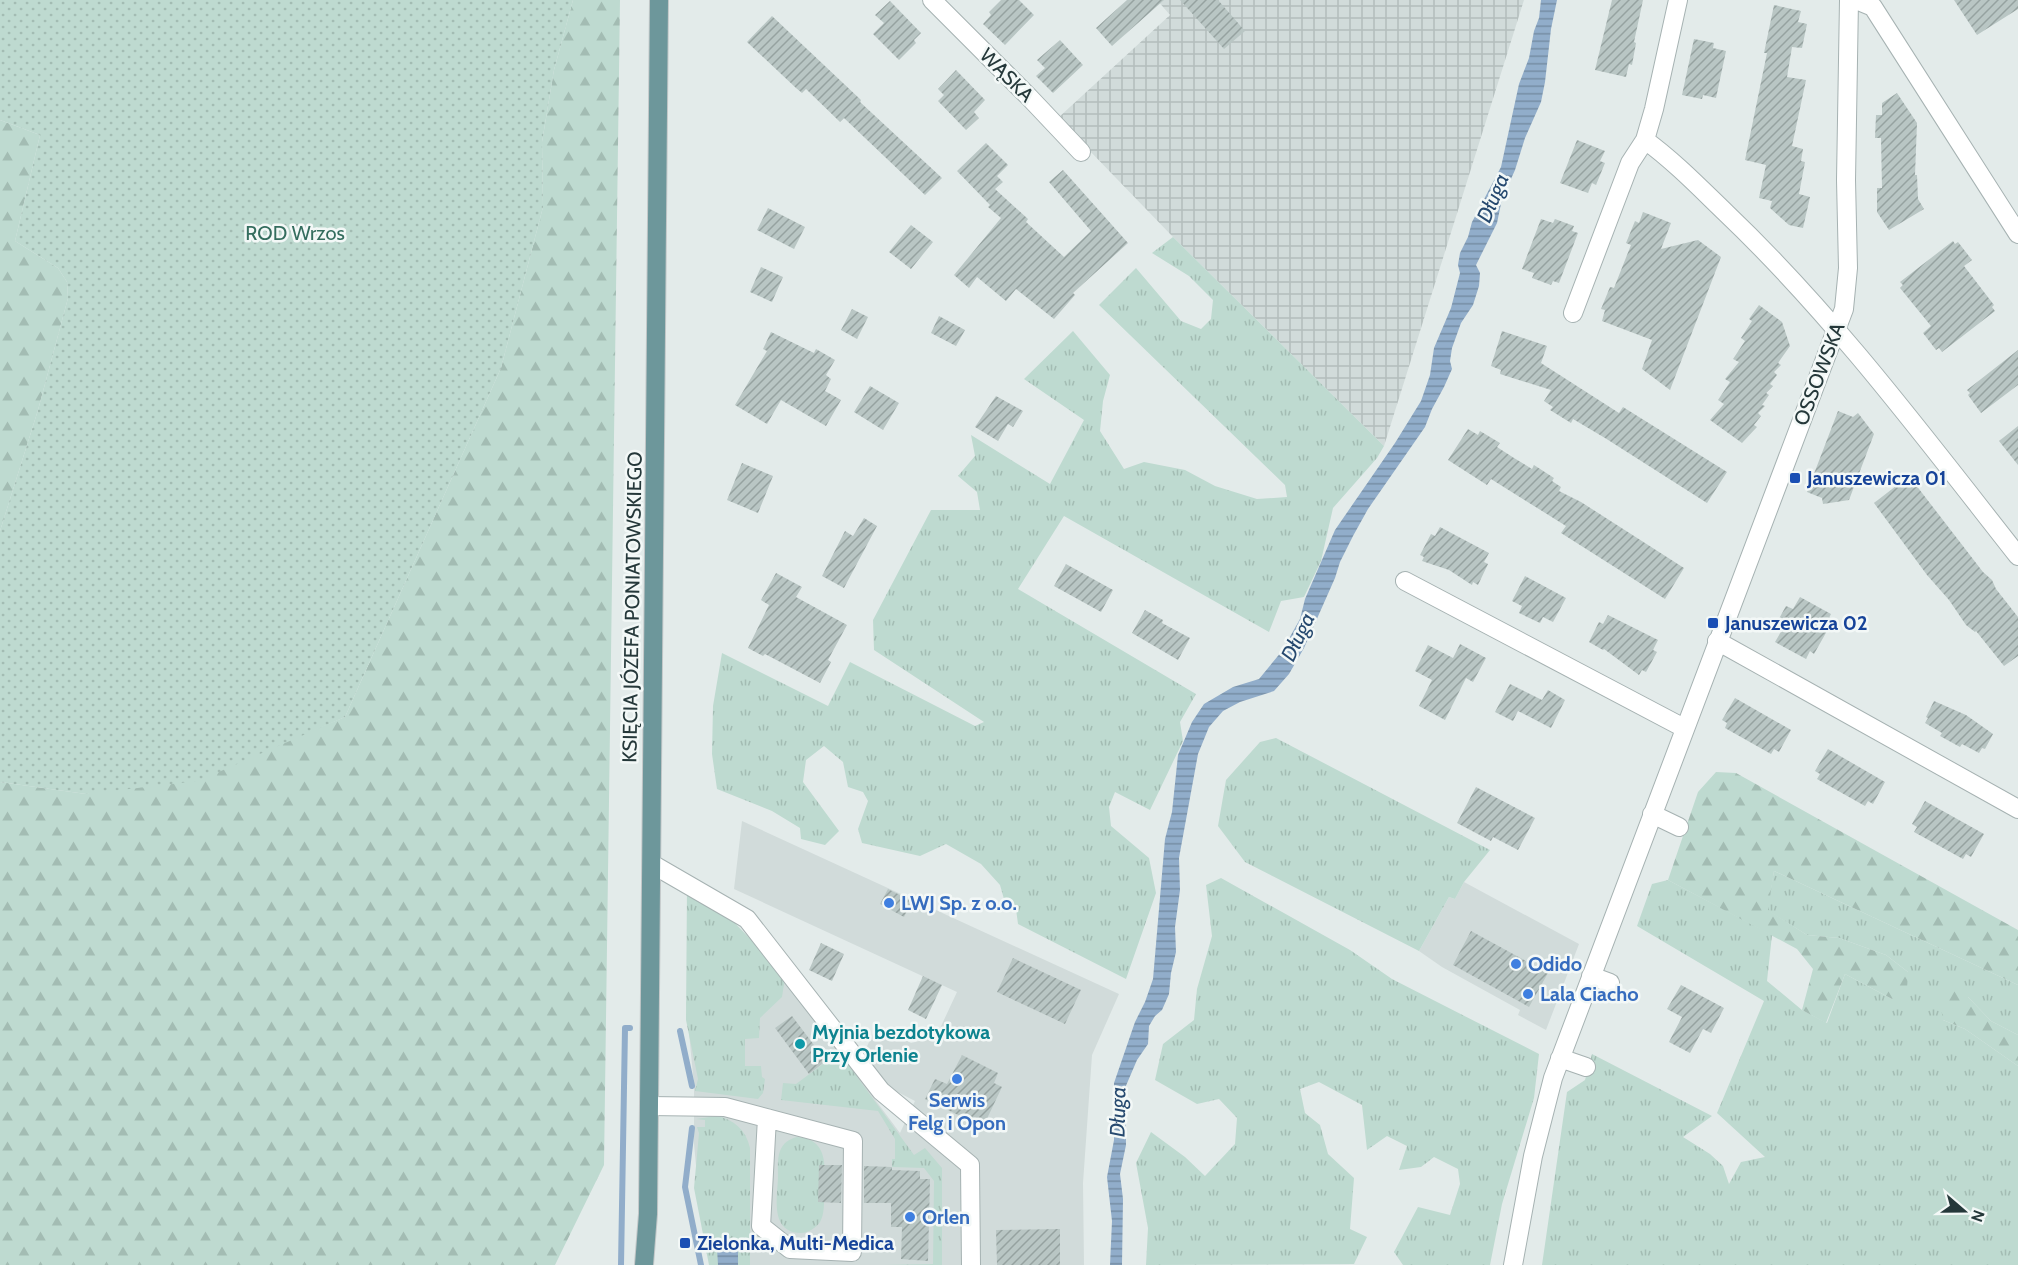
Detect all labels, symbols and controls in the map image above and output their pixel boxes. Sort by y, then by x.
street label: WĄSKA [975,43,1039,107]
water label: Długa [1471,170,1514,226]
park label: ROD Wrzos [245,221,345,245]
street label: OSSOWSKA [1788,319,1850,429]
street label: KSIĘCIA JÓZEFA PONIATOWSKIEGO [617,451,647,763]
place label: Januszewicza 01 [1806,466,1946,490]
marker: Januszewicza 01 [1788,471,1802,485]
water label: Długa [1275,609,1320,665]
place label: Januszewicza 02 [1724,611,1867,635]
marker: Januszewicza 02 [1706,616,1720,630]
place label: LWJ Sp. z o.o. [901,891,1017,915]
marker: LWJ Sp. z o.o. [882,896,896,910]
place label: Odido [1528,952,1582,976]
marker: Odido [1509,957,1523,971]
place label: Lala Ciacho [1540,982,1639,1006]
marker: Lala Ciacho [1521,987,1535,1001]
place label: Myjnia bezdotykowa Przy Orlenie [812,1020,990,1067]
marker: Myjnia bezdotykowa Przy Orlenie [793,1037,807,1051]
marker: Serwis Felg i Opon [950,1072,964,1086]
water label: Długa [1105,1087,1130,1137]
place label: Serwis Felg i Opon [908,1088,1006,1135]
north arrow [1934,1181,1994,1241]
place label: Orlen [922,1205,970,1229]
text: N [1967,1207,1988,1225]
marker: Orlen [903,1210,917,1224]
place label: Zielonka, Multi-Medica [697,1231,894,1255]
marker: Zielonka, Multi-Medica [678,1236,692,1250]

